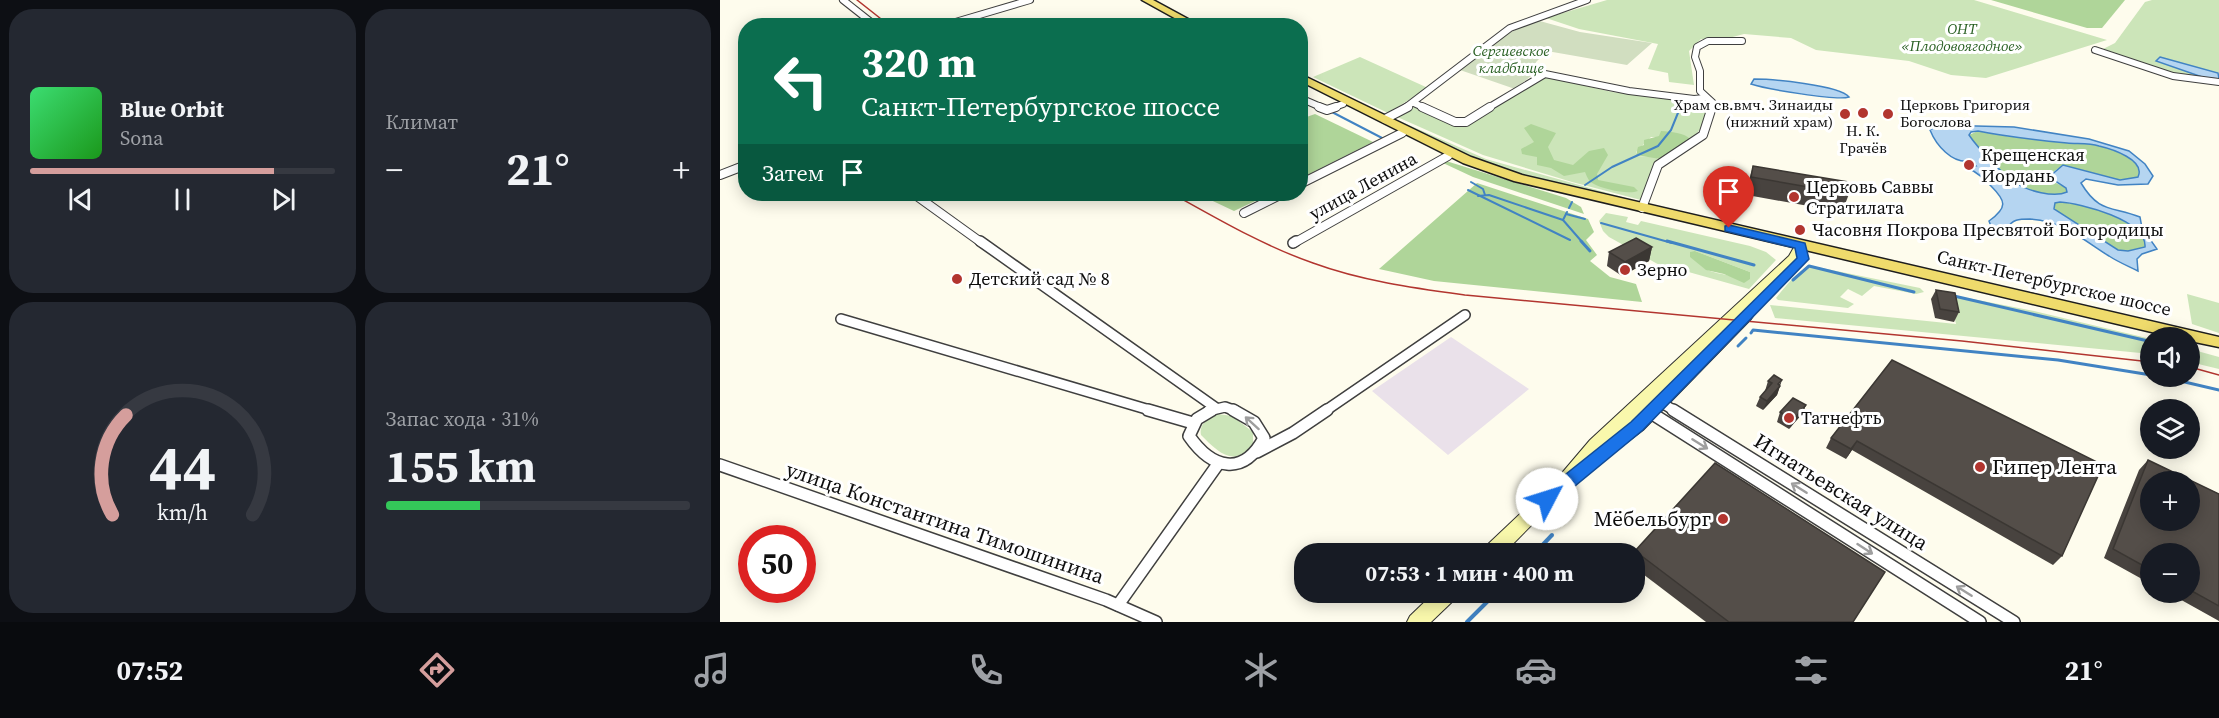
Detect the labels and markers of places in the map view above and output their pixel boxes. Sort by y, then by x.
place label: Храм св.вмч. Зинаиды (нижний храм) [1674,94,1833,132]
place label: Церковь Григория Богослова [1900,94,2030,132]
marker: Н. К. Грачёв [1856,106,1870,120]
marker: Храм св.вмч. Зинаиды (нижний храм) [1838,107,1852,121]
marker: Церковь Григория Богослова [1881,107,1895,121]
place label: Н. К. Грачёв [1839,120,1887,158]
place label: Крещенская Иордань [1981,142,2085,188]
marker: Крещенская Иордань [1962,158,1976,172]
pin [1703,166,1754,228]
place label: Церковь Саввы Стратилата [1806,174,1934,220]
marker: Церковь Саввы Стратилата [1787,190,1801,204]
place label: Часовня Покрова Пресвятой Богородицы [1812,217,2164,242]
marker: Часовня Покрова Пресвятой Богородицы [1793,223,1807,237]
place label: Зерно [1637,257,1688,282]
marker: Зерно [1618,263,1632,277]
place label: Детский сад № 8 [969,266,1110,291]
marker: Детский сад № 8 [950,272,964,286]
place label: Татнефть [1801,405,1882,430]
marker: Татнефть [1782,411,1796,425]
place label: Гипер Лента [1992,452,2117,481]
marker: Гипер Лента [1973,460,1987,474]
place label: Мёбельбург [1594,504,1711,533]
marker: Мёбельбург [1716,512,1730,526]

